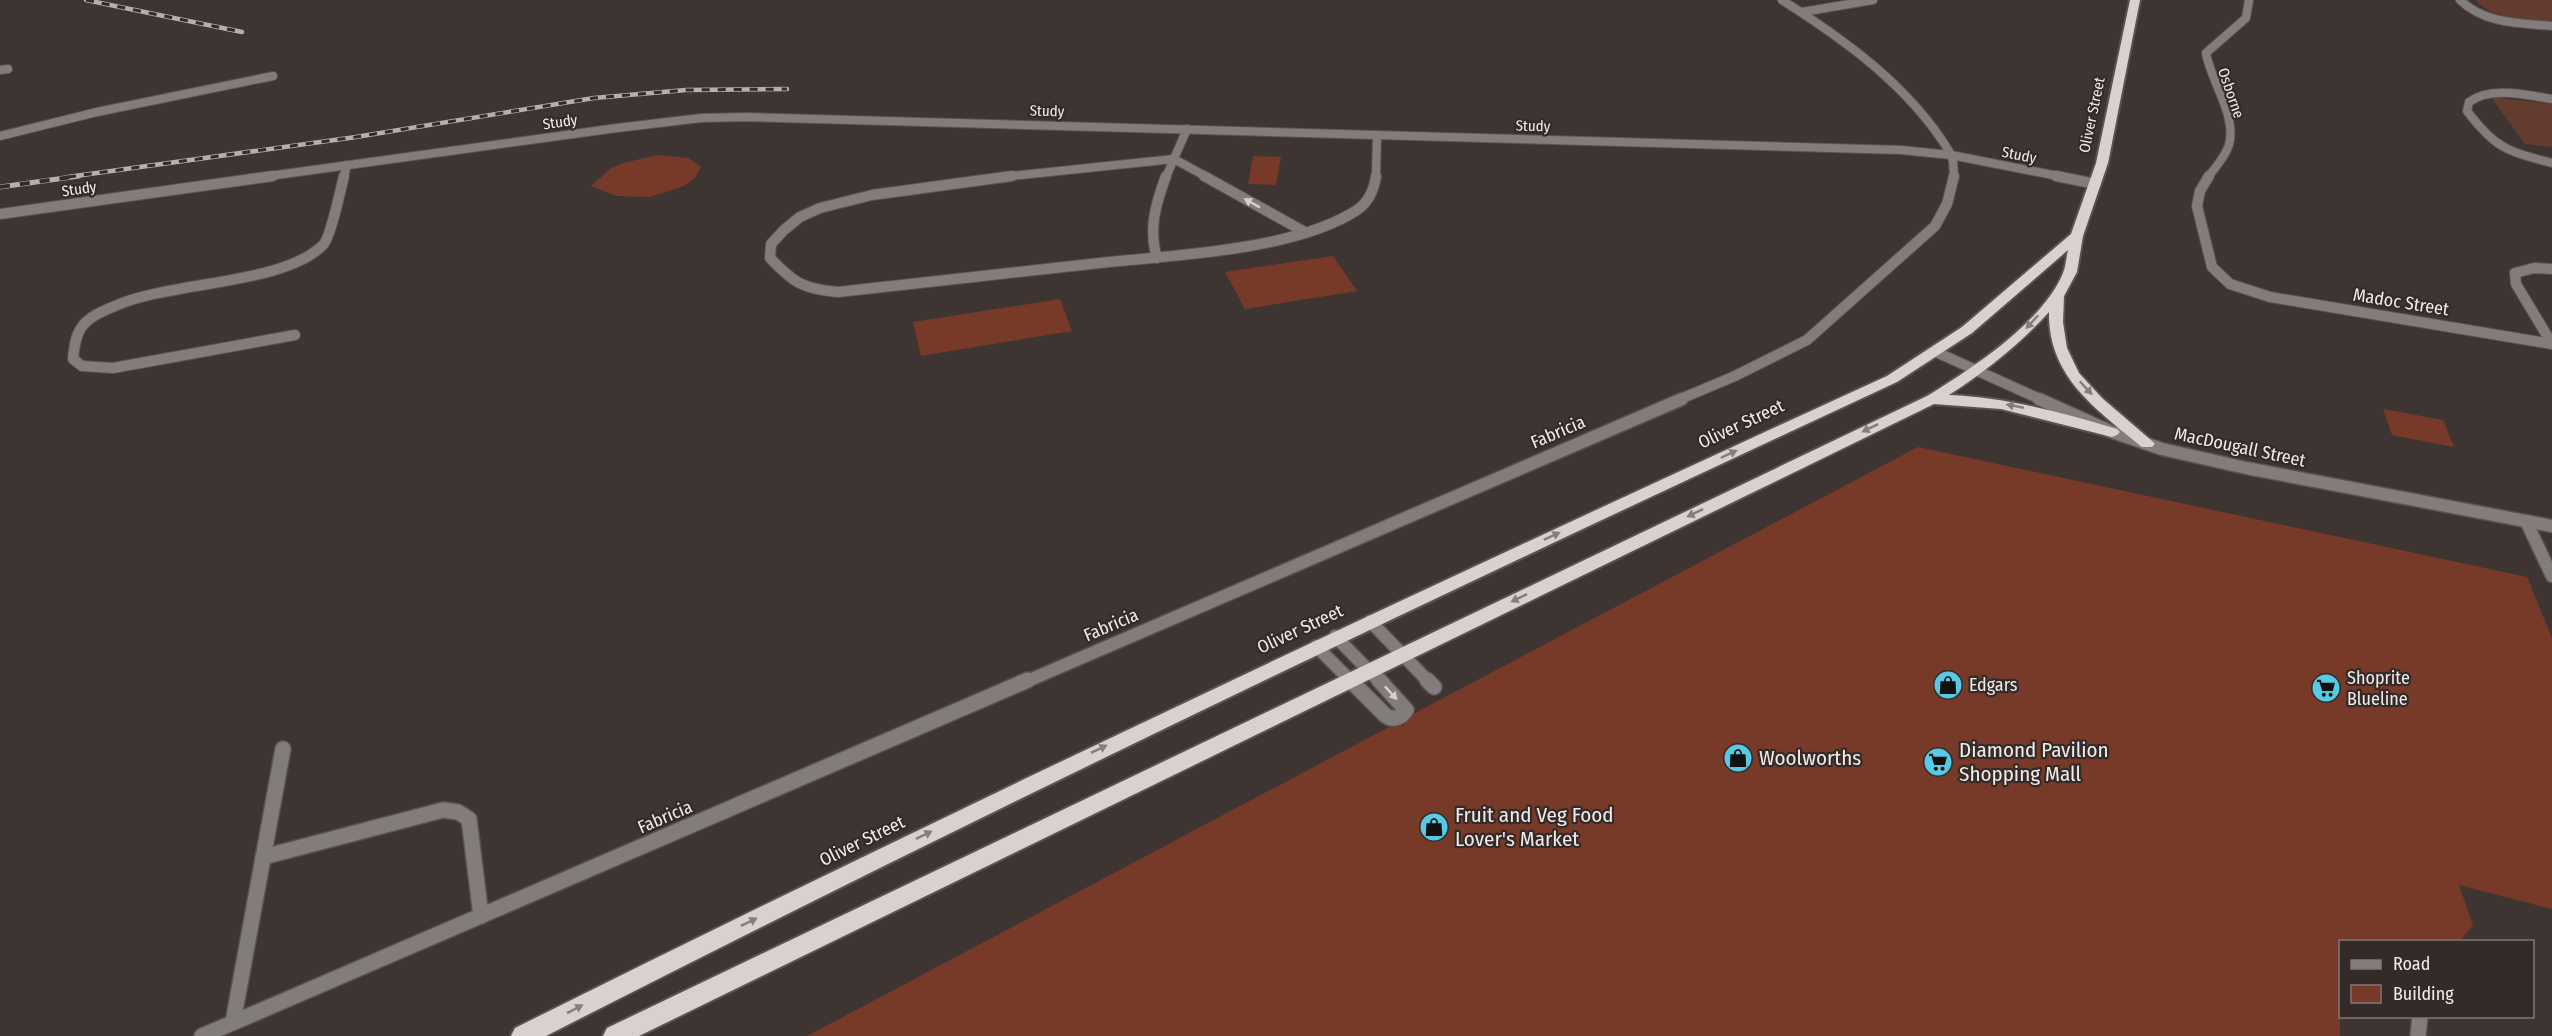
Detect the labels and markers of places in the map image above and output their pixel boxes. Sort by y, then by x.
place label: Shoprite Blueline [2347,667,2410,710]
shop icon: Edgars [1932,669,1964,701]
supermarket icon: Shoprite Blueline [2310,672,2342,704]
place label: Edgars [1969,674,2018,696]
place label: Diamond Pavilion Shopping Mall [1959,737,2109,787]
shop icon: Woolworths [1722,742,1754,774]
place label: Woolworths [1759,745,1861,771]
supermarket icon: Diamond Pavilion Shopping Mall [1922,746,1954,778]
place label: Fruit and Veg Food Lover's Market [1455,802,1614,852]
shop icon: Fruit and Veg Food Lover's Market [1418,811,1450,843]

